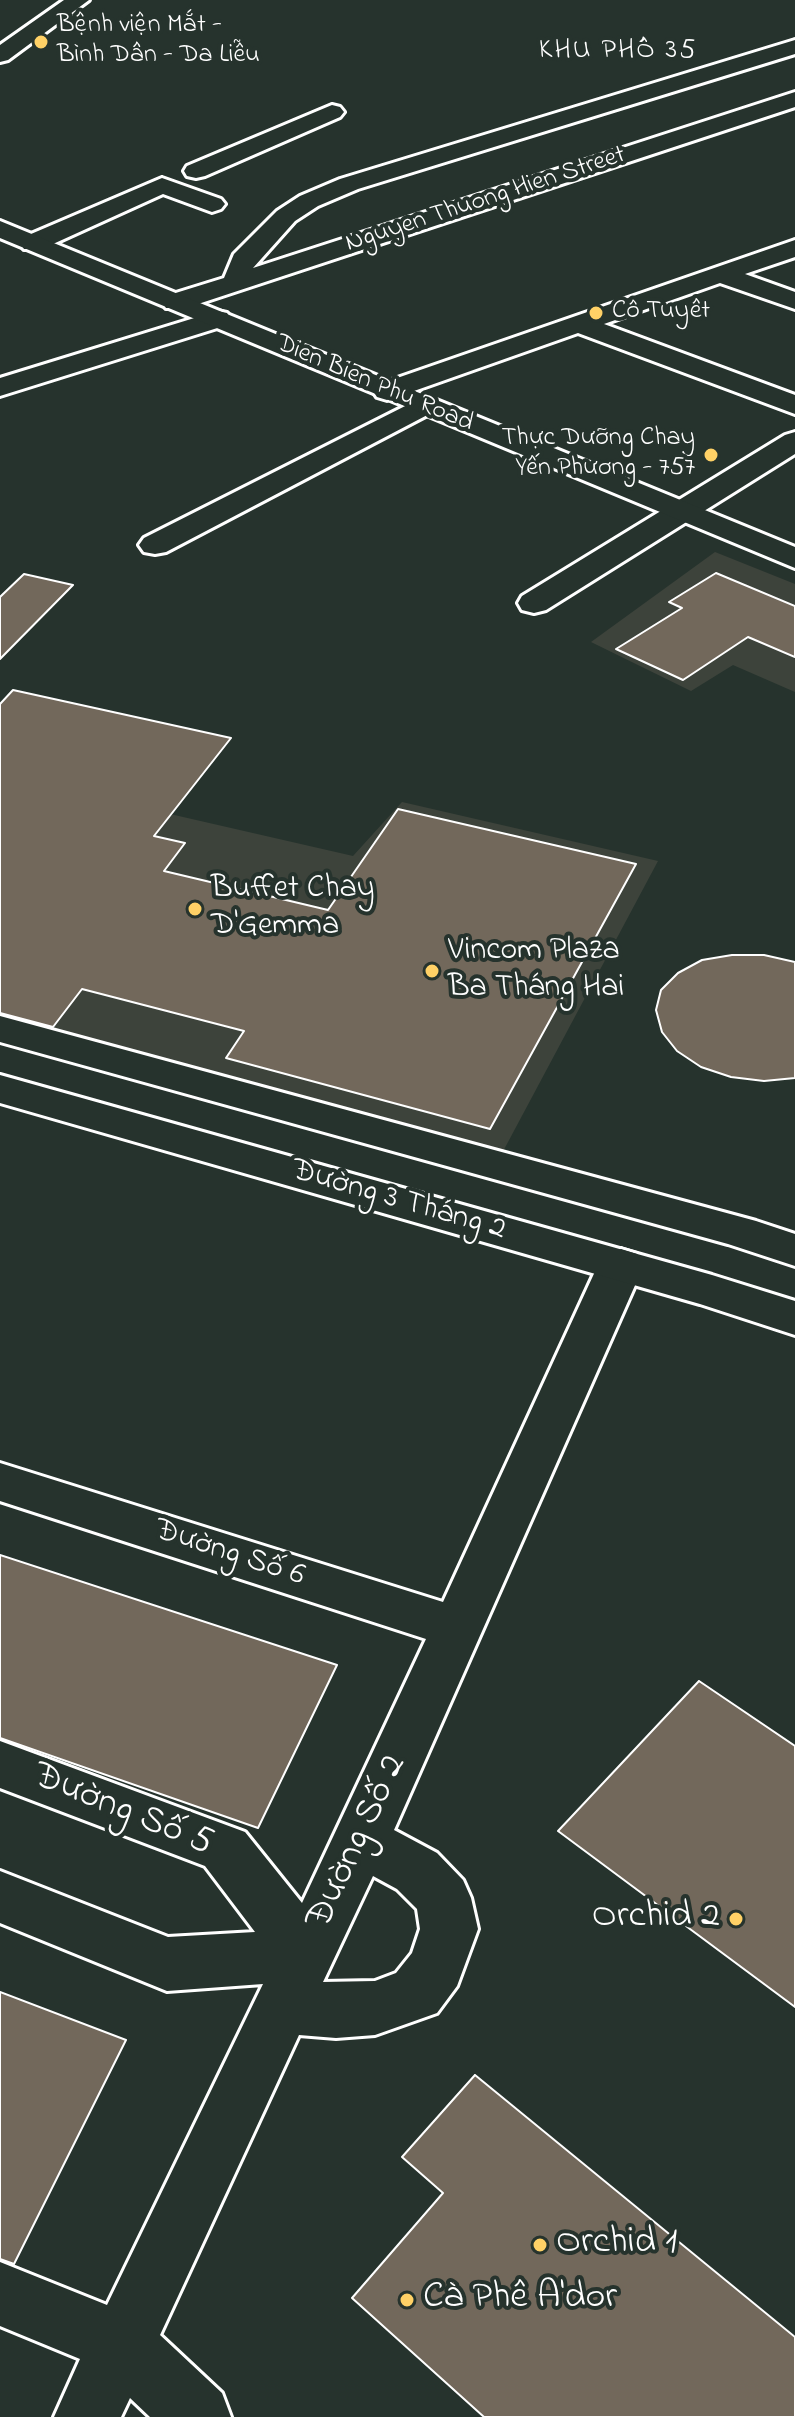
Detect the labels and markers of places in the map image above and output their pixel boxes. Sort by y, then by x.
place label: Bệnh viện Mắt - Bình Dân - Da Liễu [57,11,260,72]
marker: Bệnh viện Mắt - Bình Dân - Da Liễu [32,33,50,51]
place label: Cô Tuyêt [612,297,710,329]
marker: Cô Tuyêt [587,304,605,322]
place label: Thực Dưỡng Chay Yến Phương - 757 [501,424,695,486]
marker: Thực Dưỡng Chay Yến Phương - 757 [702,446,720,464]
place label: Buffet Chay D'Gemma [211,872,375,947]
marker: Buffet Chay D'Gemma [186,900,204,918]
place label: Vincom Plaza Ba Tháng Hai [448,934,624,1009]
marker: Vincom Plaza Ba Tháng Hai [423,962,441,980]
place label: Orchid 2 [592,1896,720,1942]
marker: Orchid 2 [727,1910,745,1928]
place label: Orchid 1 [556,2222,677,2268]
marker: Orchid 1 [531,2236,549,2254]
place label: Cà Phê A'dor [423,2277,617,2323]
marker: Cà Phê A'dor [398,2291,416,2309]

